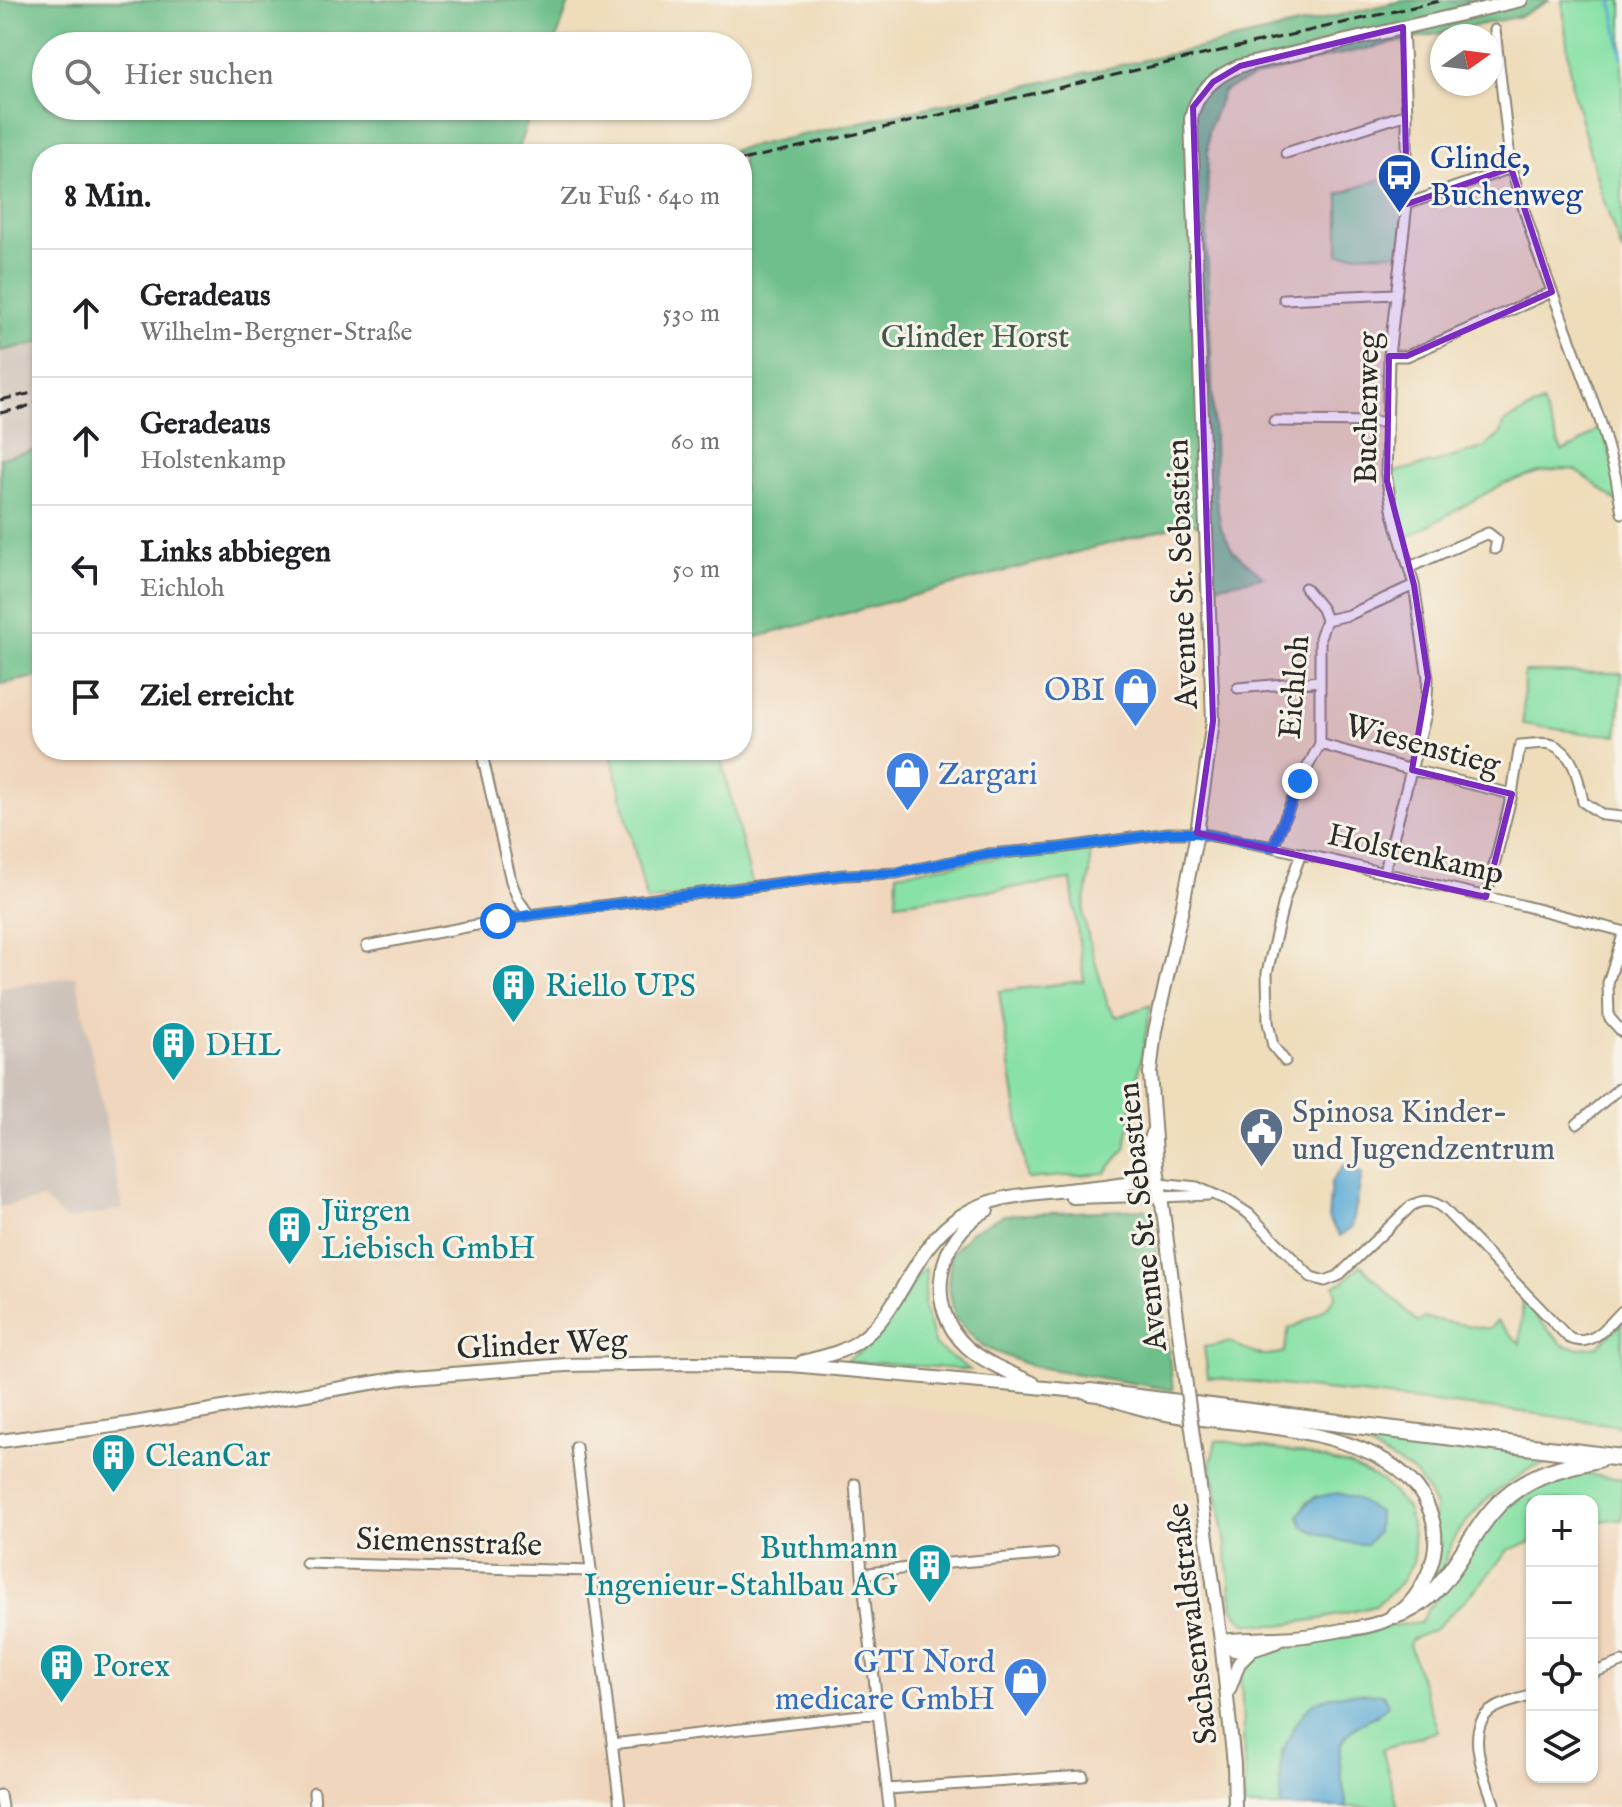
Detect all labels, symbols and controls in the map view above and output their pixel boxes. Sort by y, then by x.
north arrow [1430,24,1502,96]
search box [32,32,752,120]
icon: search [60,54,104,98]
text: Hier suchen [124,57,274,95]
place label: Glinde, Buchenweg [1430,139,1583,217]
bus stop icon: Glinde, Buchenweg [1375,151,1423,214]
text: 8 Min. [64,175,151,218]
text: Zu Fuß · 640 m [560,180,720,213]
text: Geradeaus [140,278,270,316]
icon: ahead [64,291,108,335]
text: 530 m [662,297,720,330]
text: Wilhelm-Bergner-Straße [140,316,412,349]
park label: Glinder Horst [881,318,1069,359]
street label: Buchenweg [1347,331,1390,485]
text: Geradeaus [140,406,270,444]
icon: ahead [64,419,108,463]
text: 60 m [671,425,720,458]
street label: Avenue St. Sebastien [1158,438,1209,711]
text: Holstenkamp [140,444,286,477]
text: Links abbiegen [140,534,331,572]
icon: left [64,547,108,591]
text: 50 m [672,553,720,586]
text: Eichloh [140,572,225,605]
street label: Eichloh [1271,634,1320,741]
shop icon: OBI [1112,665,1160,728]
place label: OBI [1044,671,1105,712]
icon: arrive [64,675,108,719]
text: Ziel erreicht [140,678,294,716]
street label: Wiesenstieg [1340,706,1505,787]
shop icon: Zargari [883,749,931,812]
place label: Zargari [938,755,1038,796]
route end [1282,763,1318,799]
street label: Holstenkamp [1323,815,1508,896]
route start [480,903,516,939]
building icon: Riello UPS [490,961,538,1024]
place label: Riello UPS [545,967,696,1008]
building icon: DHL [150,1020,198,1083]
place label: DHL [205,1026,281,1067]
street label: Avenue St. Sebastien [1109,1080,1178,1354]
place label: Spinosa Kinder- und Jugendzentrum [1292,1093,1555,1171]
public building icon: Spinosa Kinder- und Jugendzentrum [1237,1105,1285,1168]
place label: Jürgen Liebisch GmbH [318,1192,536,1270]
building icon: Jürgen Liebisch GmbH [266,1204,314,1267]
street label: Glinder Weg [456,1321,629,1370]
building icon: CleanCar [90,1431,138,1494]
place label: CleanCar [145,1437,271,1478]
map controls [1526,1495,1598,1783]
button: + [1526,1495,1598,1567]
street label: Sachsenwaldstraße [1158,1501,1229,1747]
street label: Siemensstraße [355,1520,543,1567]
place label: Buthmann Ingenieur-Stahlbau AG [584,1529,899,1607]
building icon: Buthmann Ingenieur-Stahlbau AG [905,1541,953,1604]
button: − [1526,1567,1598,1639]
button: locate [1526,1639,1598,1711]
building icon: Porex [38,1641,86,1704]
place label: GTI Nord medicare GmbH [775,1643,996,1721]
place label: Porex [93,1647,170,1688]
shop icon: GTI Nord medicare GmbH [1002,1655,1050,1718]
button: layers [1526,1711,1598,1783]

